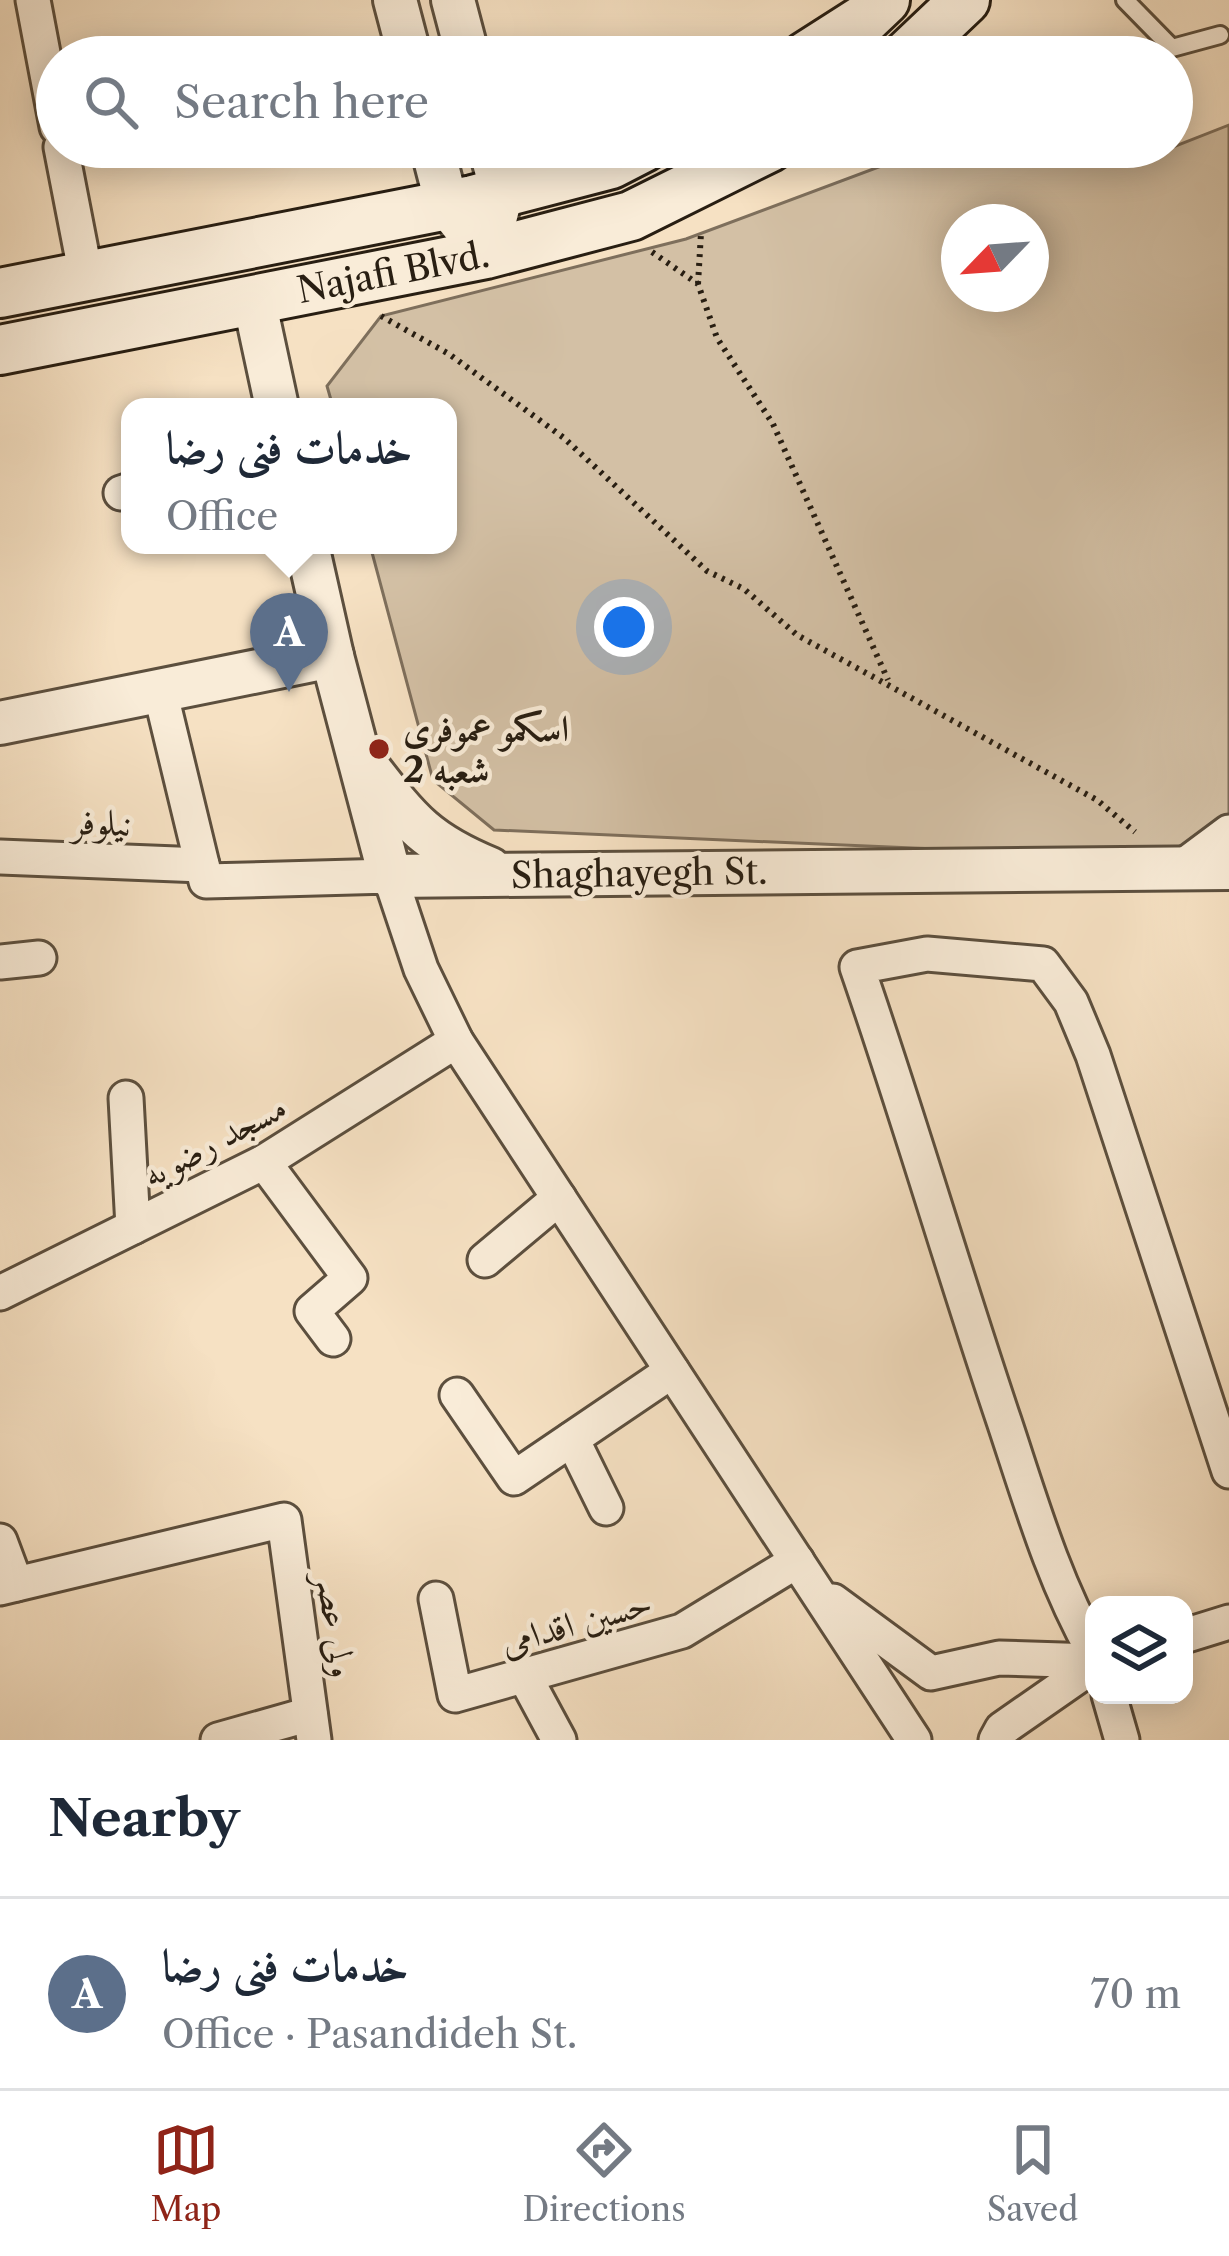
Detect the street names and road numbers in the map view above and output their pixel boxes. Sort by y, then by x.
street label: Najafi Blvd. [293,232,493,312]
street label: نیلوفر [67,799,133,847]
street label: Shaghayegh St. [510,849,768,897]
street label: مسجد رضویه [134,1084,294,1197]
street label: ولی عصر [304,1566,366,1681]
street label: حسین اقدامی [495,1579,657,1665]

